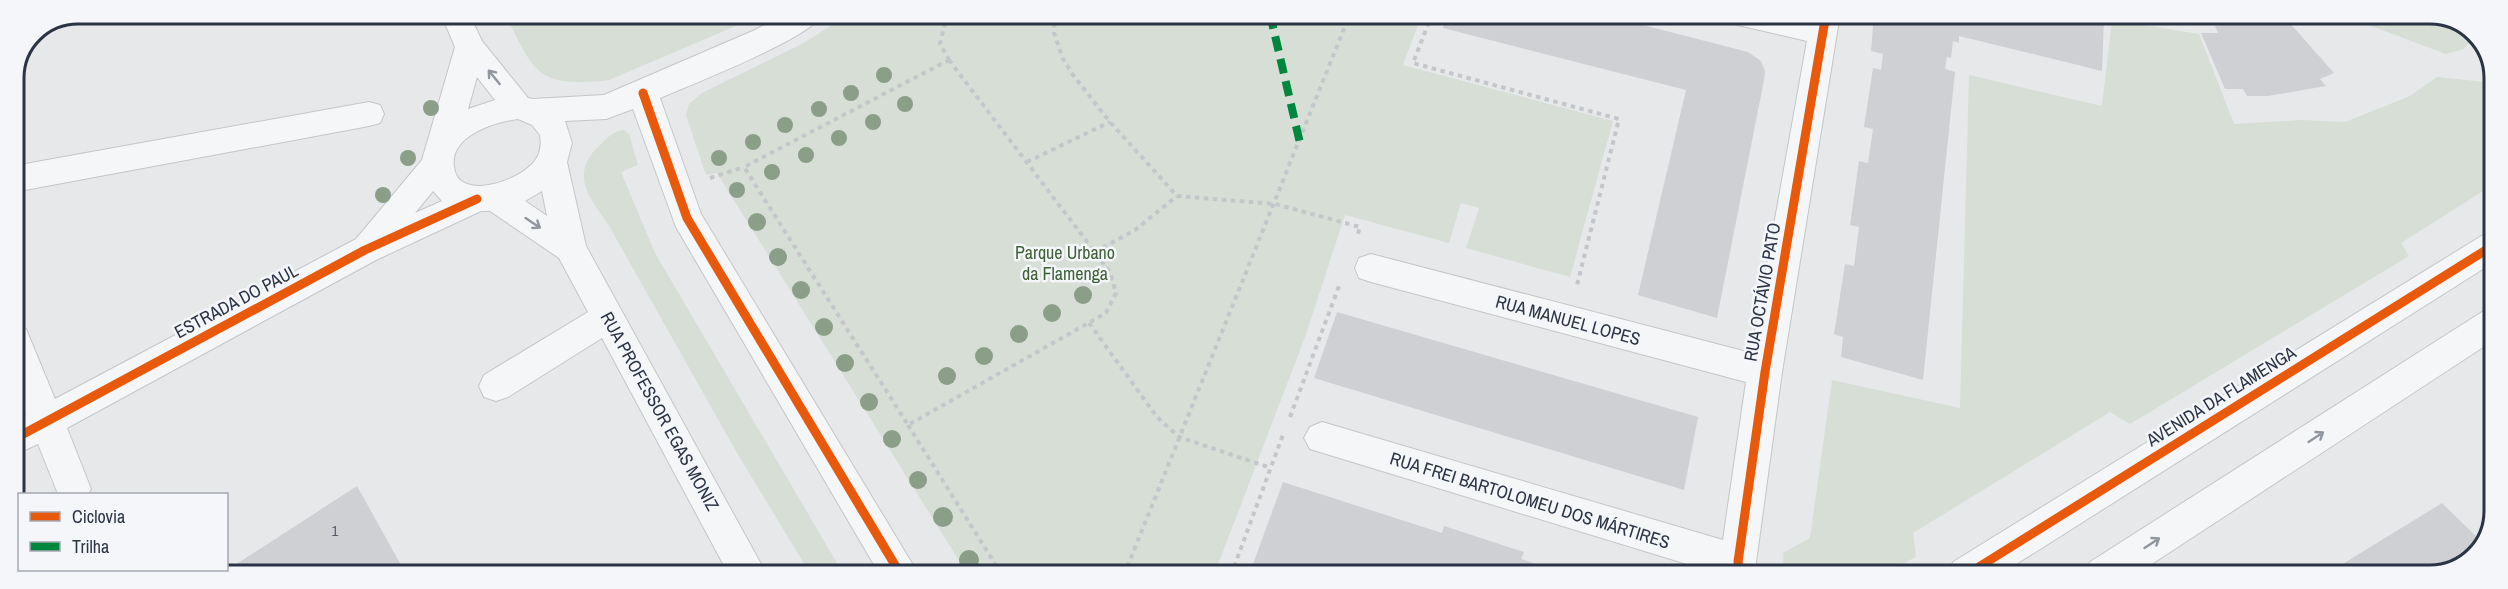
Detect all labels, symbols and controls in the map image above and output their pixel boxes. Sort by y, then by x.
one-way arrow [487,70,501,85]
one-way arrow [524,217,540,229]
street label: RUA OCTÁVIO PATO [1737,221,1787,363]
park label: Parque Urbano da Flamenga [1015,240,1115,286]
street label: ESTRADA DO PAUL [170,258,302,344]
street label: RUA MANUEL LOPES [1493,289,1643,351]
street label: RUA PROFESSOR EGAS MONIZ [595,307,725,515]
street label: AVENIDA DA FLAMENGA [2141,340,2301,453]
one-way arrow [2307,431,2324,443]
street label: RUA FREI BARTOLOMEU DOS MÁRTIRES [1387,445,1673,555]
legend [18,493,228,571]
text: Ciclovia [72,504,125,529]
house number: 1 [332,520,339,541]
text: Trilha [72,534,109,559]
one-way arrow [2144,537,2161,550]

